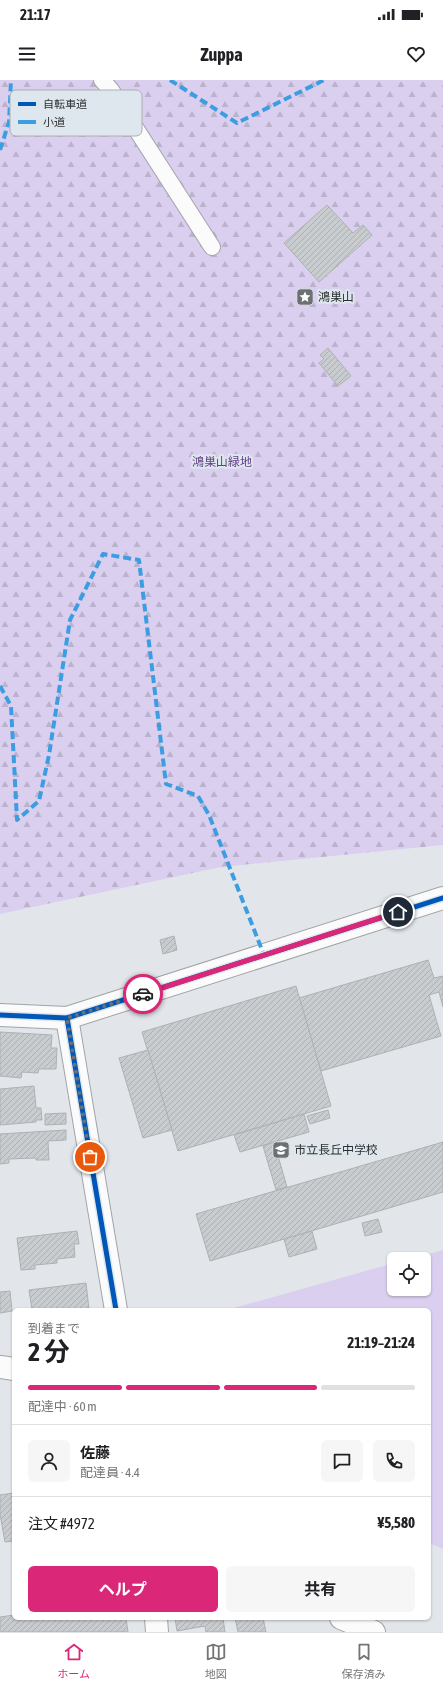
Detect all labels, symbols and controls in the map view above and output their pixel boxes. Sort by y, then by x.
text: 21:17 [20,6,51,23]
icon: menu [16,43,38,65]
icon: heart [405,43,427,65]
text: Zuppa [200,44,243,65]
legend [10,90,142,136]
text: 自転車道 [43,98,87,110]
text: 小道 [43,116,65,128]
place icon: 鴻巣山 [295,287,315,307]
place label: 鴻巣山 [318,290,354,304]
park label: 鴻巣山緑地 [192,455,252,469]
pin [381,895,415,929]
icon: home [387,901,409,923]
courier [123,974,163,1014]
icon: car [132,983,154,1005]
pin [73,1140,107,1174]
school or university icon: 市立長丘中学校 [271,1140,291,1160]
place label: 市立長丘中学校 [294,1143,378,1157]
icon: bag [79,1146,101,1168]
map controls [387,1252,431,1296]
button: locate [387,1252,431,1296]
text: 到着まで [28,1321,80,1336]
text: 21:19–21:24 [347,1334,415,1351]
text: 2 分 [28,1337,70,1367]
text: 配達中 · 60 m [28,1399,97,1414]
button: person [28,1440,70,1482]
button: chat [321,1440,363,1482]
button: phone [373,1440,415,1482]
text: 佐藤 [80,1444,110,1461]
text: 配達員 · 4.4 [80,1465,140,1480]
text: ¥5,580 [377,1514,415,1531]
text: 注文 #4972 [28,1515,95,1532]
button: ヘルプ [28,1566,218,1612]
button: 共有 [226,1566,415,1612]
tab: ホーム [57,1641,90,1681]
tab: 地図 [205,1641,227,1681]
tab: 保存済み [342,1641,386,1681]

